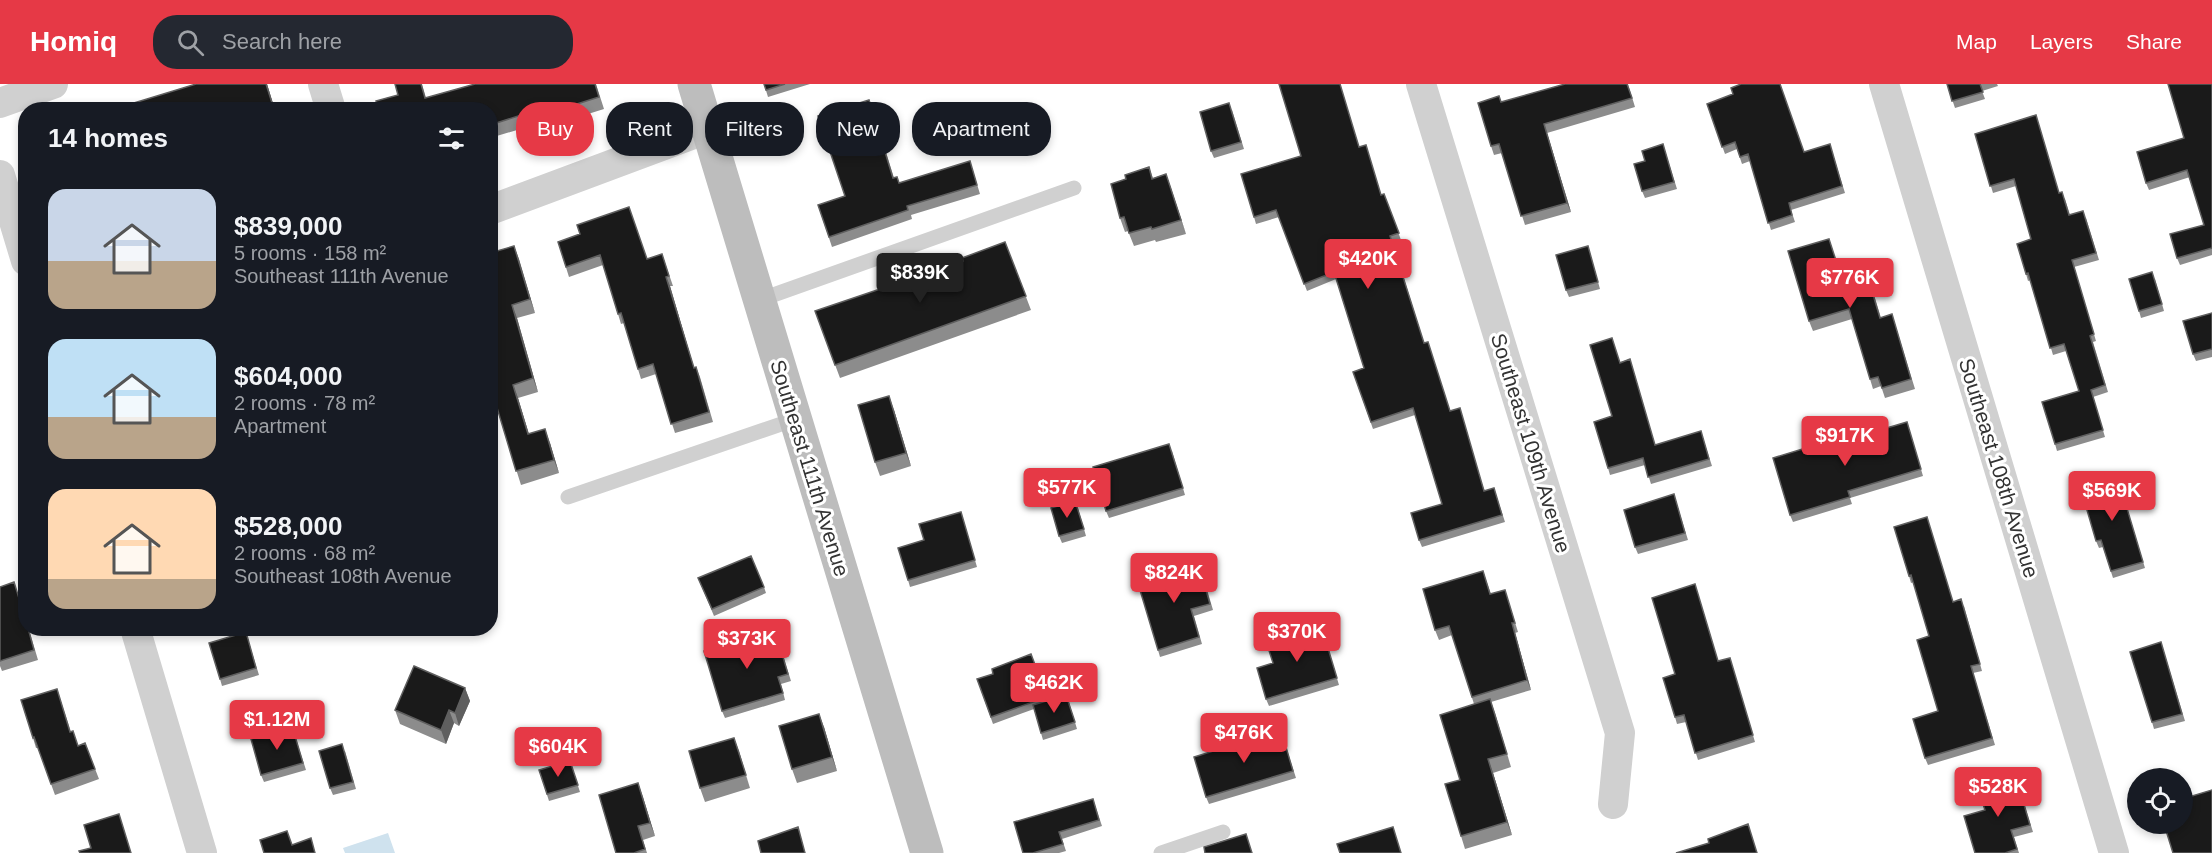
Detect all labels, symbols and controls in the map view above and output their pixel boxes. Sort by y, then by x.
search box [153,15,573,69]
text: Homiq [30,26,117,57]
icon: search [174,26,207,59]
text: Search here [222,29,342,54]
text: Map [1956,30,1997,53]
text: Layers [2030,30,2093,53]
text: Share [2126,30,2182,53]
chip: Buy [516,102,594,156]
chip: Rent [606,102,693,156]
chip: Filters [705,102,804,156]
chip: New [816,102,900,156]
chip: Apartment [912,102,1051,156]
icon: filters [435,122,468,155]
text: 14 homes [48,123,168,153]
text: $839,000 [234,211,342,241]
icon: home [96,213,168,285]
pin: $420K [1326,239,1410,290]
text: 5 rooms · 158 m² [234,242,386,264]
text: $420K [1339,247,1397,269]
pin: $839K [878,253,962,304]
pin: $776K [1808,258,1892,309]
text: $839K [891,261,949,283]
text: Southeast 111th Avenue [234,265,449,287]
text: $776K [1821,266,1879,288]
street label: Southeast 109th Avenue [1487,330,1575,556]
street label: Southeast 108th Avenue [1955,355,2043,581]
street label: Southeast 111th Avenue [766,357,854,579]
text: $604,000 [234,361,342,391]
icon: home [96,363,168,435]
text: 2 rooms · 78 m² [234,392,375,414]
text: Apartment [234,415,326,437]
pin: $917K [1803,416,1887,467]
text: $917K [1816,424,1874,446]
pin: $577K [1025,468,1109,519]
pin: $569K [2070,471,2154,522]
text: $577K [1038,476,1096,498]
text: $569K [2083,479,2141,501]
text: $528,000 [234,511,342,541]
icon: home [96,513,168,585]
text: 2 rooms · 68 m² [234,542,375,564]
pin: $824K [1132,553,1216,604]
text: $824K [1145,561,1203,583]
text: Southeast 108th Avenue [234,565,452,587]
pin: $370K [1255,612,1339,663]
pin: $373K [705,619,789,670]
text: $370K [1268,620,1326,642]
text: $373K [718,627,776,649]
pin: $462K [1012,663,1096,714]
text: $462K [1025,671,1083,693]
pin: $1.12M [228,700,326,751]
text: $1.12M [244,708,310,730]
pin: $476K [1202,713,1286,764]
text: $476K [1215,721,1273,743]
pin: $604K [516,727,600,778]
text: $604K [529,735,587,757]
pin: $528K [1956,767,2040,818]
map controls [2127,768,2193,834]
button: locate [2127,768,2193,834]
text: $528K [1969,775,2027,797]

